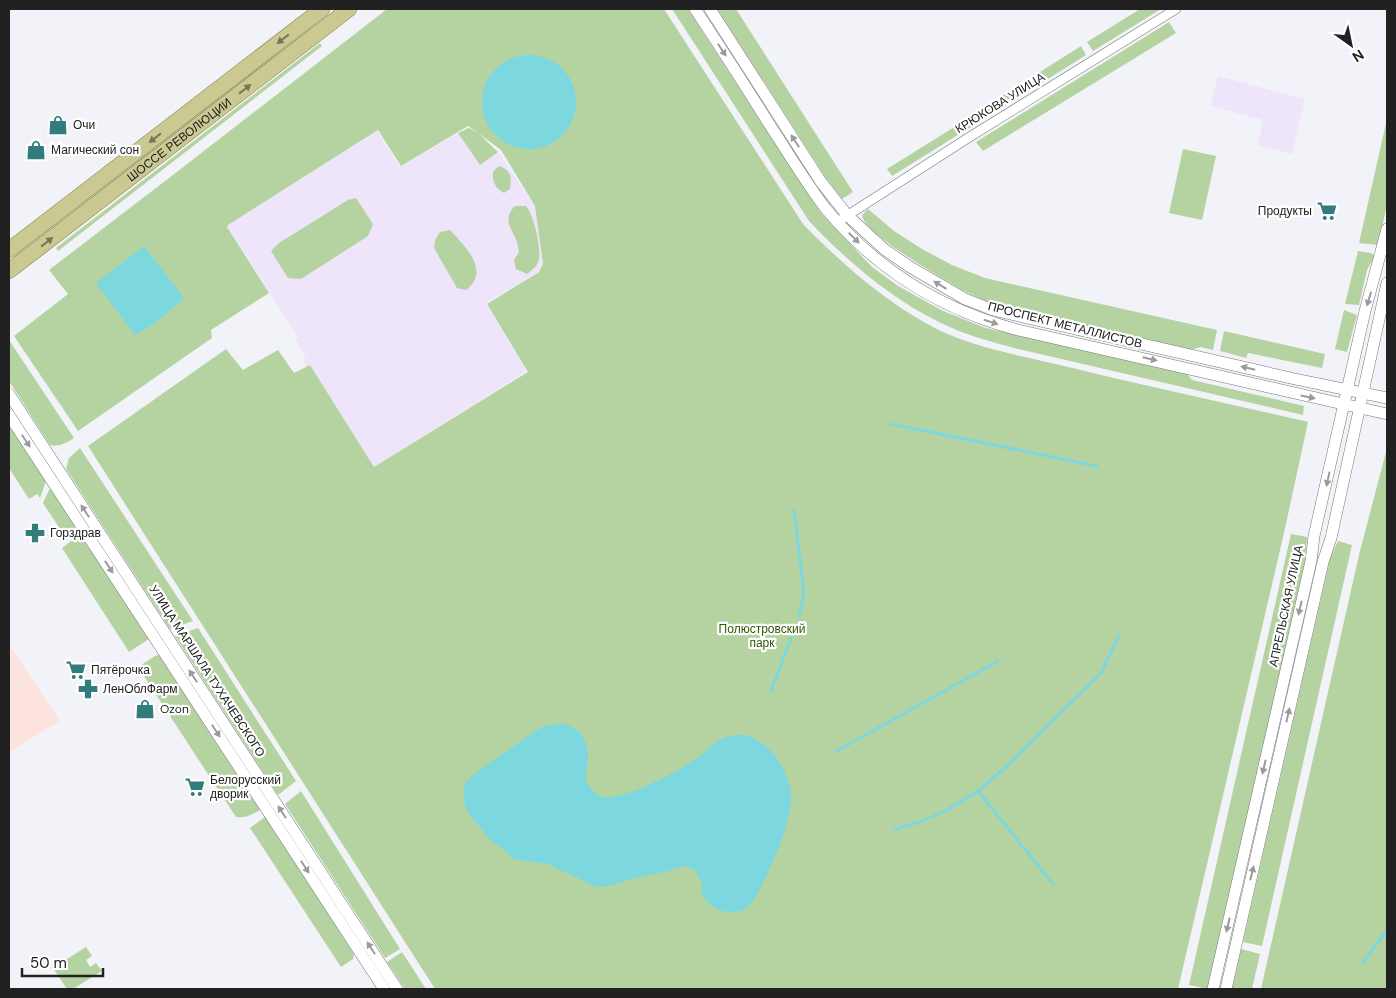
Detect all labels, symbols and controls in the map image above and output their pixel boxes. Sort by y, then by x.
north arrow [1326,20,1376,70]
one-way arrow [277,33,290,44]
one-way arrow [717,43,726,56]
text: N [1349,46,1367,66]
street label: КРЮКОВА УЛИЦА [952,69,1048,137]
one-way arrow [238,83,251,94]
street label: ШОССЕ РЕВОЛЮЦИИ [124,94,235,185]
shop icon: Очи [47,114,69,136]
place label: Очи [73,117,95,133]
one-way arrow [148,133,161,143]
one-way arrow [790,134,800,147]
shop icon: Магический сон [25,139,47,161]
place label: Магический сон [51,142,139,158]
supermarket icon: Продукты [1316,200,1338,222]
place label: Продукты [1258,203,1312,219]
one-way arrow [848,232,860,244]
one-way arrow [40,236,53,247]
one-way arrow [934,281,947,290]
one-way arrow [1364,291,1372,306]
street label: ПРОСПЕКТ МЕТАЛЛИСТОВ [986,298,1144,352]
one-way arrow [984,319,999,327]
one-way arrow [1142,355,1157,363]
one-way arrow [1241,364,1256,372]
one-way arrow [1300,393,1315,401]
one-way arrow [21,435,31,448]
one-way arrow [1323,471,1331,487]
one-way arrow [80,504,90,517]
pharmacy icon: Горздрав [24,522,46,544]
place label: Горздрав [50,525,101,541]
street label: АПРЕЛЬСКАЯ УЛИЦА [1265,544,1307,668]
one-way arrow [104,560,114,573]
street label: УЛИЦА МАРШАЛА ТУХАЧЕВСКОГО [145,582,269,760]
one-way arrow [1296,601,1304,616]
park label: Полюстровский парк [719,621,805,651]
supermarket icon: Пятёрочка [65,659,87,681]
place label: Пятёрочка [91,662,150,678]
one-way arrow [189,669,198,683]
pharmacy icon: ЛенОблФарм [77,678,99,700]
place label: ЛенОблФарм [103,681,178,697]
shop icon: Ozon [134,698,156,720]
place label: Ozon [160,701,189,717]
one-way arrow [1284,707,1292,723]
one-way arrow [212,724,221,738]
one-way arrow [1260,759,1268,774]
place label: Белорусский дворик [210,772,281,802]
supermarket icon: Белорусский дворик [184,776,206,798]
one-way arrow [278,805,287,818]
one-way arrow [300,861,310,874]
one-way arrow [1248,866,1256,881]
one-way arrow [1224,918,1232,933]
one-way arrow [366,942,375,955]
scale bar [22,946,104,978]
text: 50 m [30,953,67,973]

